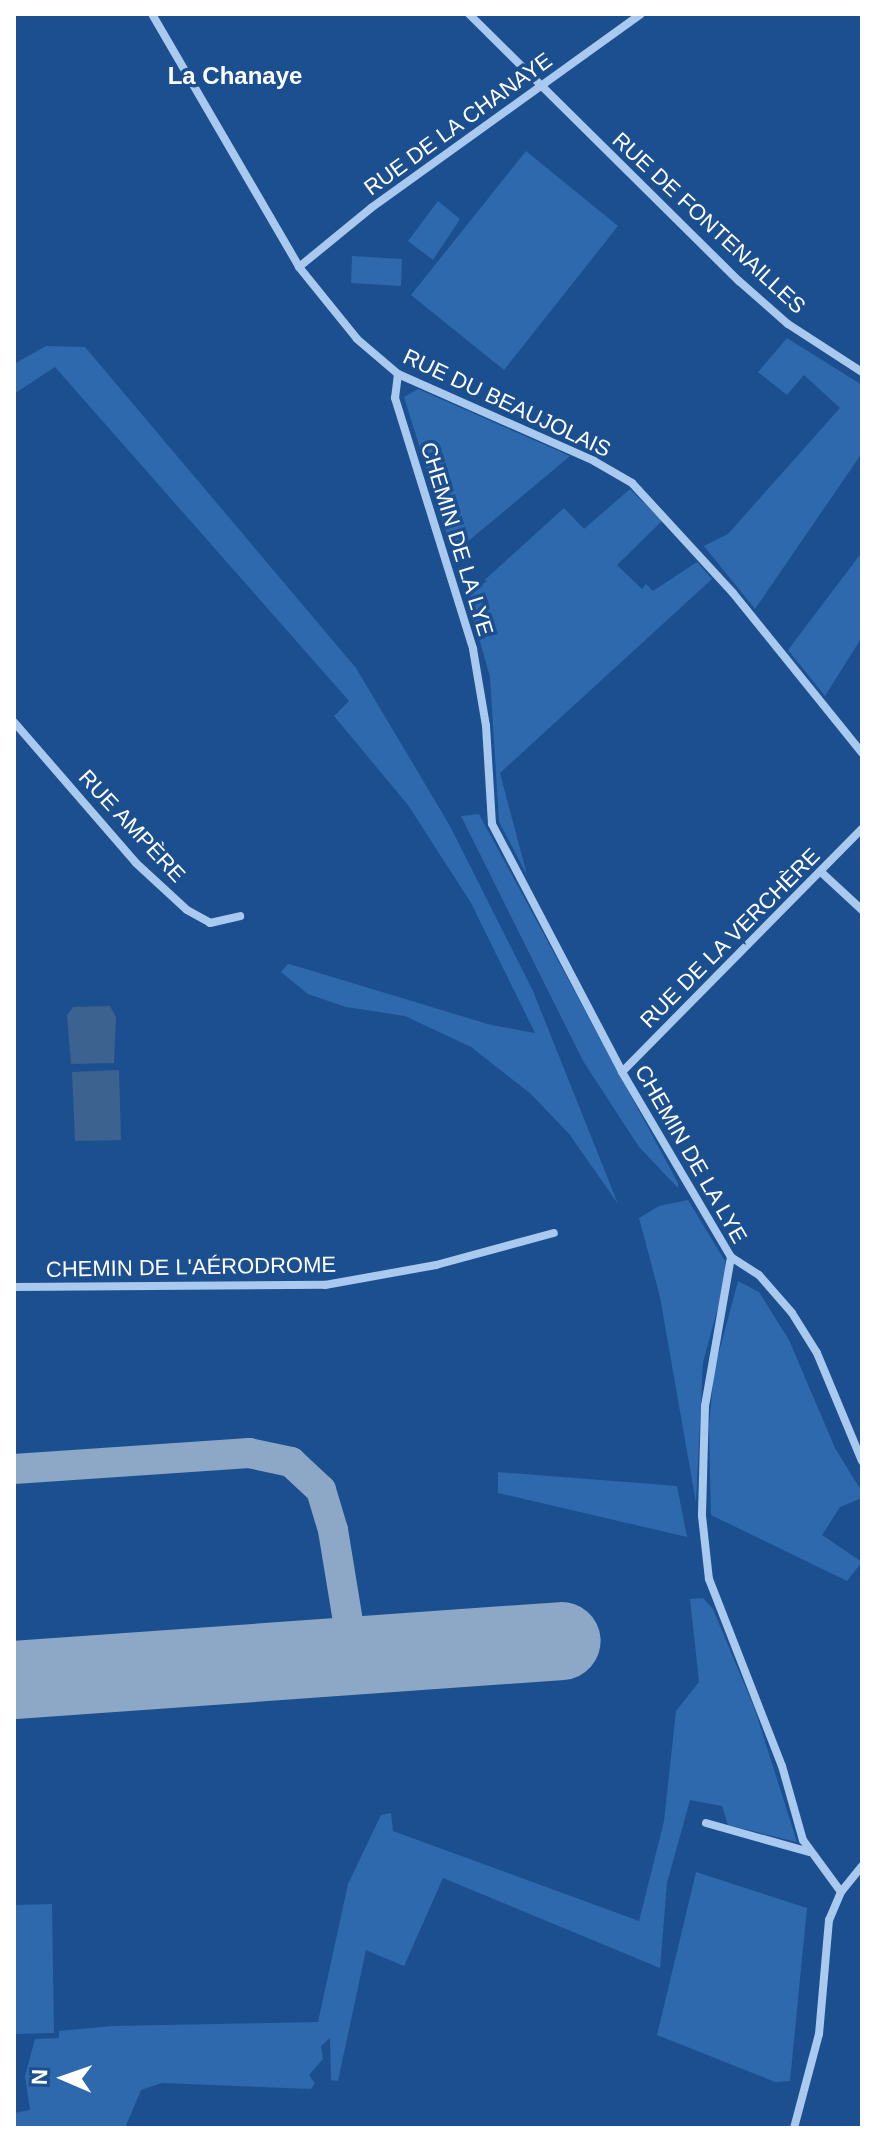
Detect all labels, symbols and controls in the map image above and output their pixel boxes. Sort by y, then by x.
street label: RUE DE LA CHANAYE [358,47,558,201]
district label: La Chanaye [168,62,302,90]
street label: RUE DE FONTENAILLES [607,127,811,319]
street label: RUE DU BEAUJOLAIS [399,343,615,463]
street label: CHEMIN DE LA LYE [415,438,499,640]
street label: RUE AMPÈRE [73,764,191,888]
street label: RUE DE LA VERCHÈRE [634,842,826,1034]
street label: CHEMIN DE LA LYE [629,1060,753,1248]
street label: CHEMIN DE L'AÉRODROME [46,1251,336,1283]
north arrow [24,2038,104,2118]
text: N [27,2069,52,2086]

